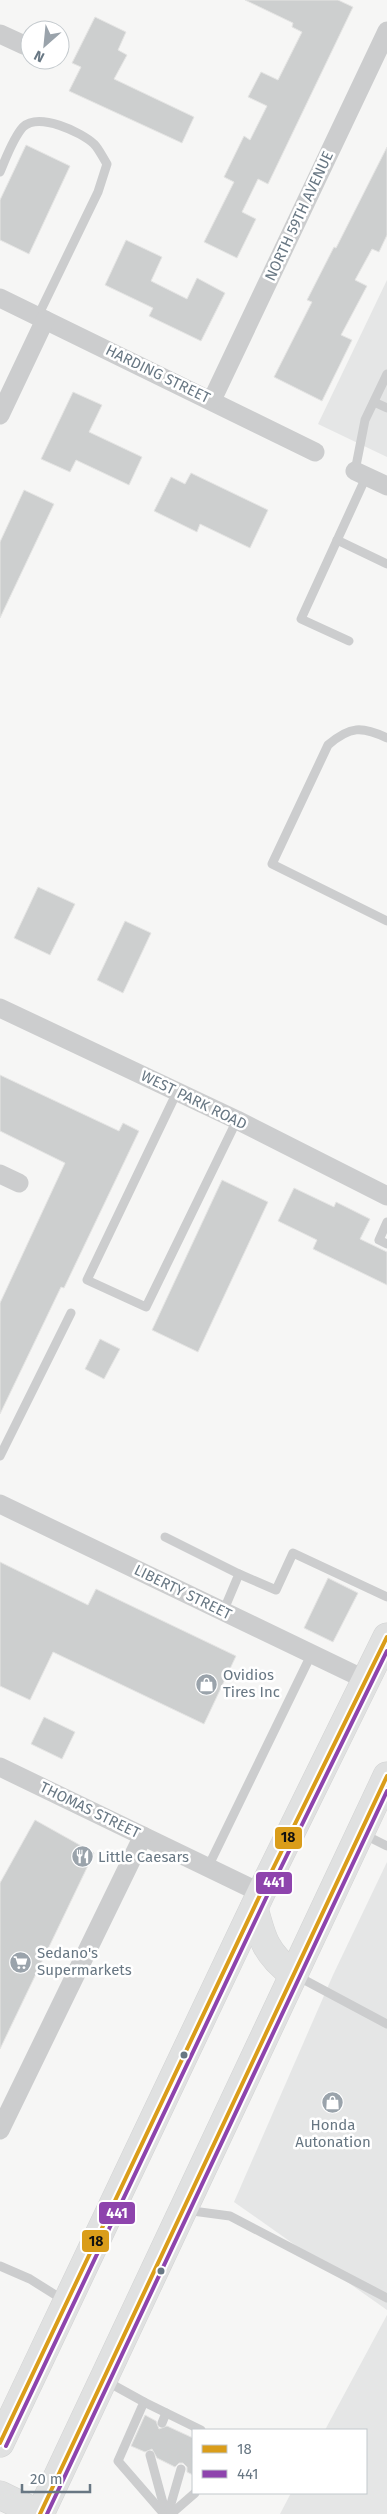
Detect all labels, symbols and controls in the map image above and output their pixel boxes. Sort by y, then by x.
north arrow [20,20,70,70]
text: N [31,46,47,66]
street label: NORTH 59TH AVENUE [261,148,337,284]
street label: HARDING STREET [103,341,213,407]
street label: WEST PARK ROAD [138,1067,250,1133]
street label: LIBERTY STREET [131,1561,235,1623]
place label: Ovidios Tires Inc [223,1666,280,1701]
shop icon: Ovidios Tires Inc [195,1672,219,1696]
street label: THOMAS STREET [37,1778,143,1842]
line badge: 18 [274,1826,303,1850]
text: 18 [281,1829,295,1846]
restaurant icon: Little Caesars [70,1845,94,1869]
place label: Little Caesars [98,1848,189,1866]
line badge: 441 [255,1871,293,1895]
text: 441 [263,1874,285,1891]
place label: Sedano's Supermarkets [37,1944,132,1979]
supermarket icon: Sedano's Supermarkets [9,1950,33,1974]
unlabelled marker [179,2050,189,2060]
shop icon: Honda Autonation [321,2090,345,2114]
place label: Honda Autonation [295,2116,371,2151]
line badge: 441 [98,2201,136,2225]
text: 441 [106,2205,128,2222]
line badge: 18 [81,2229,110,2253]
text: 18 [89,2233,103,2250]
unlabelled marker [156,2266,166,2276]
legend [192,2429,367,2494]
text: 18 [237,2440,252,2458]
scale bar [22,2462,90,2494]
text: 441 [237,2465,259,2483]
text: 20 m [30,2470,63,2488]

